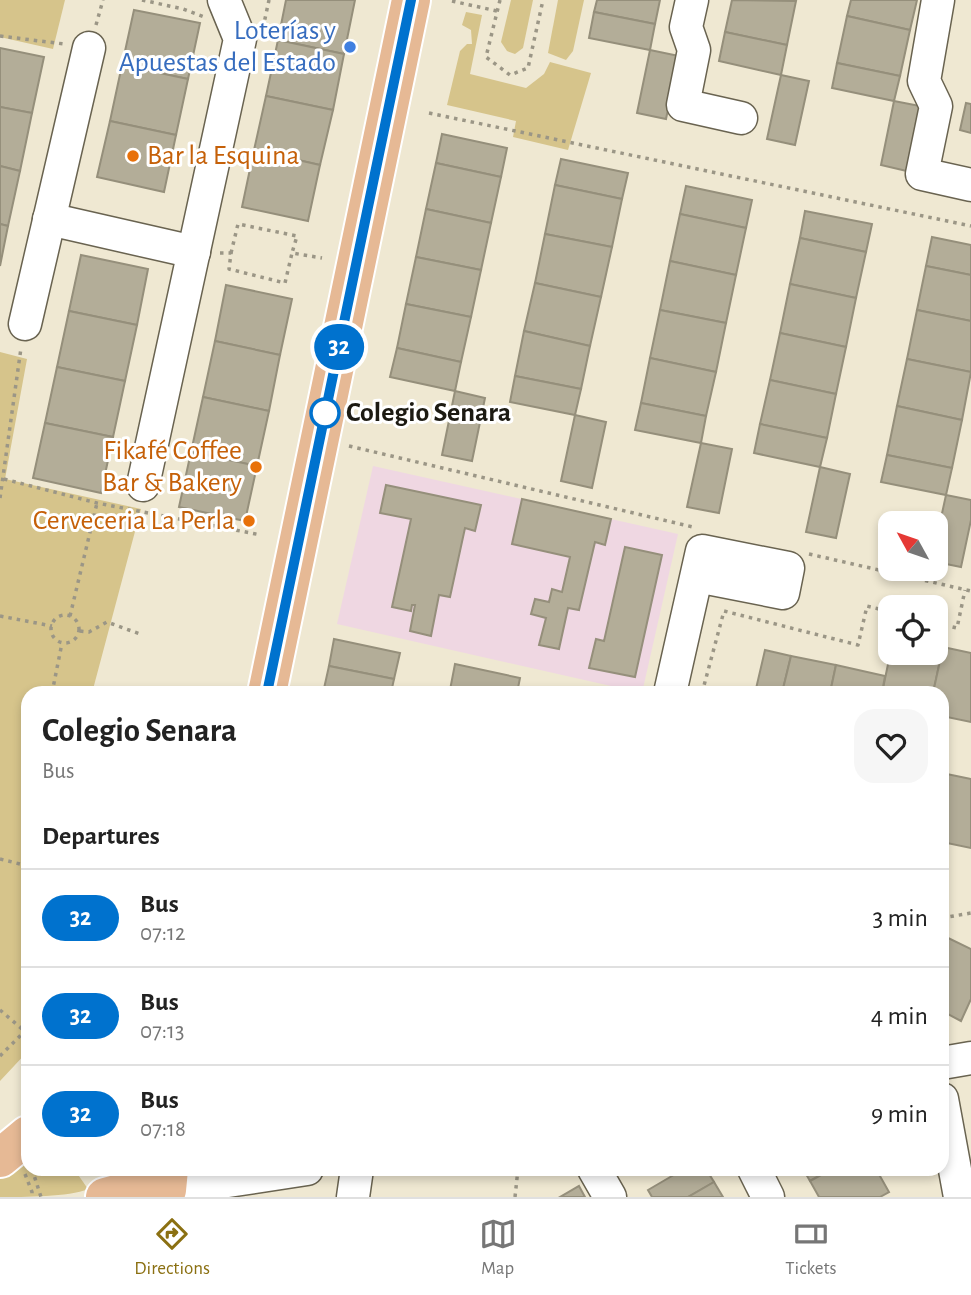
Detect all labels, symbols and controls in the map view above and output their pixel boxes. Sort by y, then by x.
place label: Loterías y Apuestas del Estado [119,17,336,77]
marker: Loterías y Apuestas del Estado [342,39,358,55]
place label: Bar la Esquina [147,142,299,170]
marker: Bar la Esquina [125,148,141,164]
line badge: 32 [308,324,370,370]
text: 32 [328,335,350,359]
marker: Colegio Senara [310,398,340,428]
place label: Colegio Senara [346,399,511,427]
place label: Fikafé Coffee Bar & Bakery [102,437,242,497]
marker: Fikafé Coffee Bar & Bakery [248,459,264,475]
place label: Cerveceria La Perla [33,507,235,535]
north arrow [878,511,948,581]
map controls [878,511,948,665]
marker: Cerveceria La Perla [241,513,257,529]
button: locate [878,595,948,665]
button: heart [854,709,928,783]
text: Colegio Senara [42,715,237,748]
text: Bus [42,760,75,783]
text: Departures [42,823,160,849]
text: Bus [140,891,179,917]
text: 3 min [872,905,928,931]
text: 32 [70,906,91,930]
text: 07:12 [140,922,185,945]
text: Bus [140,989,179,1015]
text: 4 min [871,1003,928,1029]
text: 32 [70,1004,91,1028]
text: 07:13 [140,1020,184,1043]
text: Bus [140,1087,179,1113]
text: 9 min [871,1101,928,1127]
text: 32 [70,1102,91,1126]
text: 07:18 [140,1118,186,1141]
tab: Directions [134,1215,210,1280]
tab: Map [479,1215,517,1280]
tab: Tickets [785,1215,837,1280]

